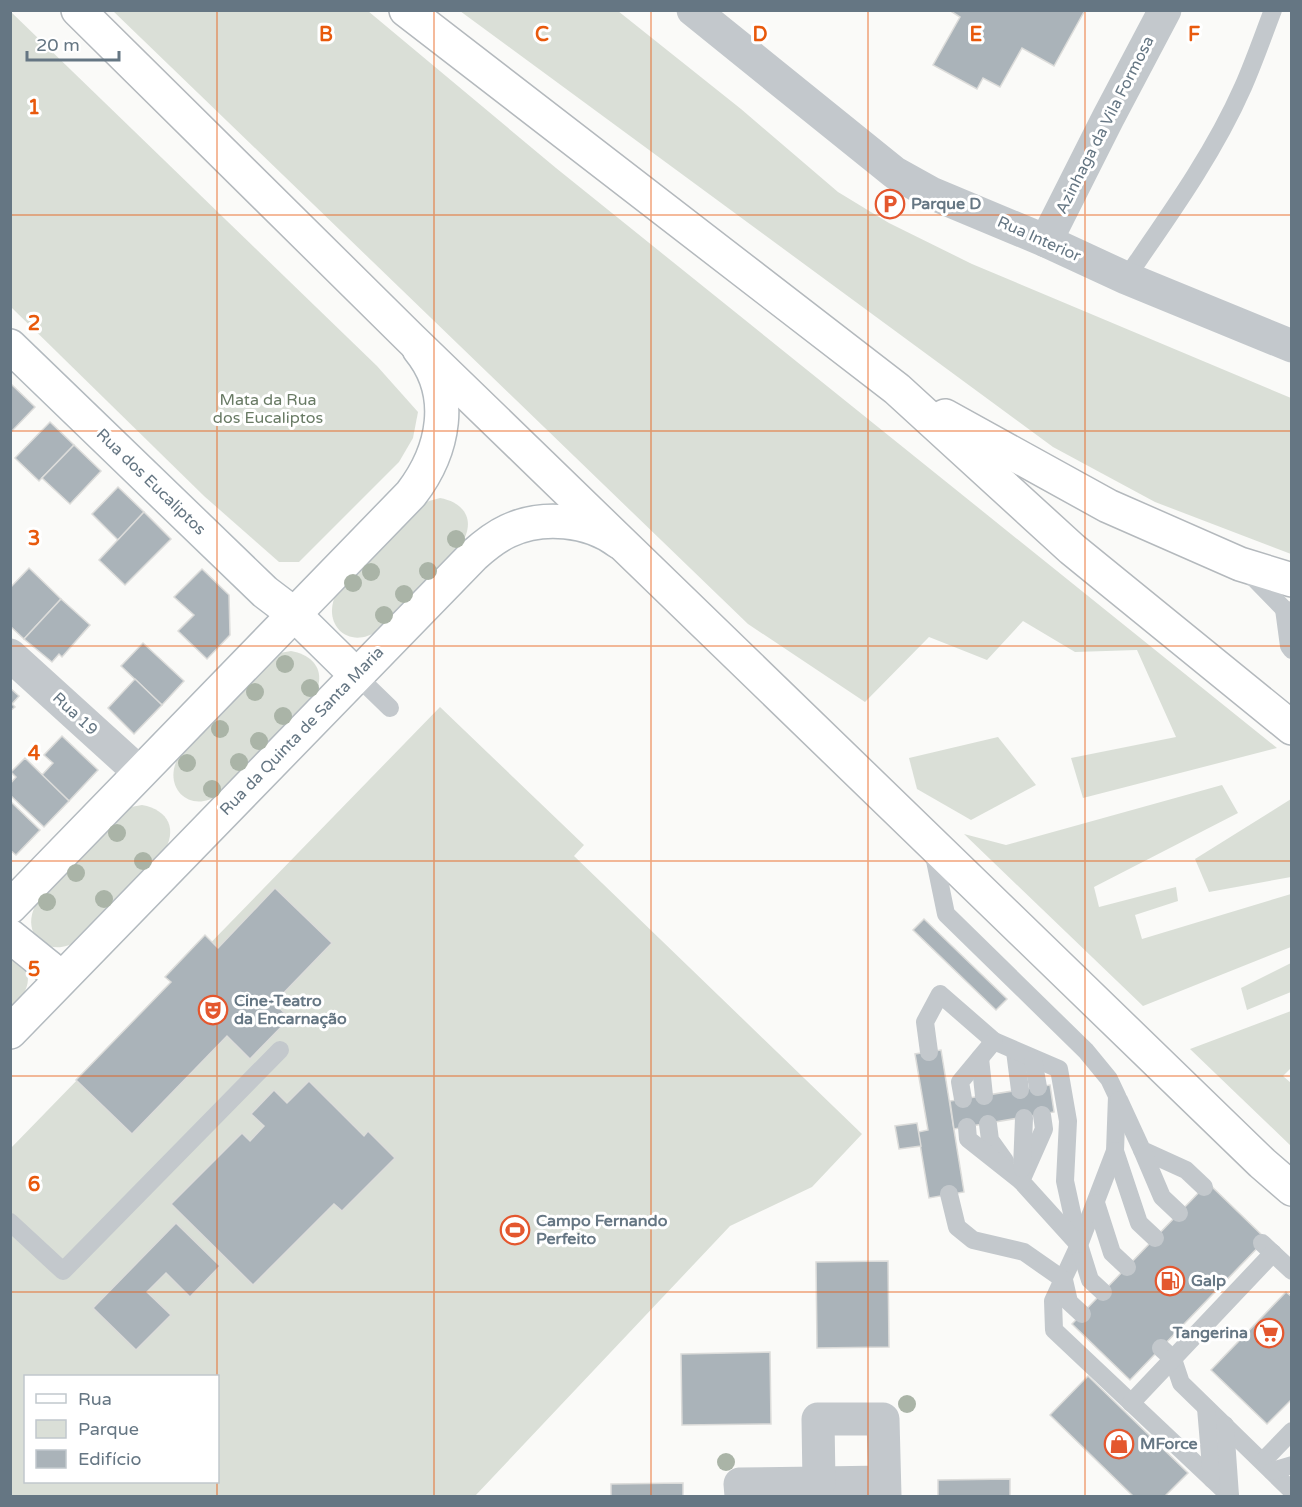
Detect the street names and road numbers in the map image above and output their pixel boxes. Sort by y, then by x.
street label: Azinhaga da Vila Formosa [1051,33,1159,217]
street label: Rua Interior [994,212,1085,267]
street label: Rua dos Eucaliptos [92,425,210,539]
street label: Rua da Quinta de Santa Maria [216,642,388,820]
street label: Rua 19 [48,688,102,740]

